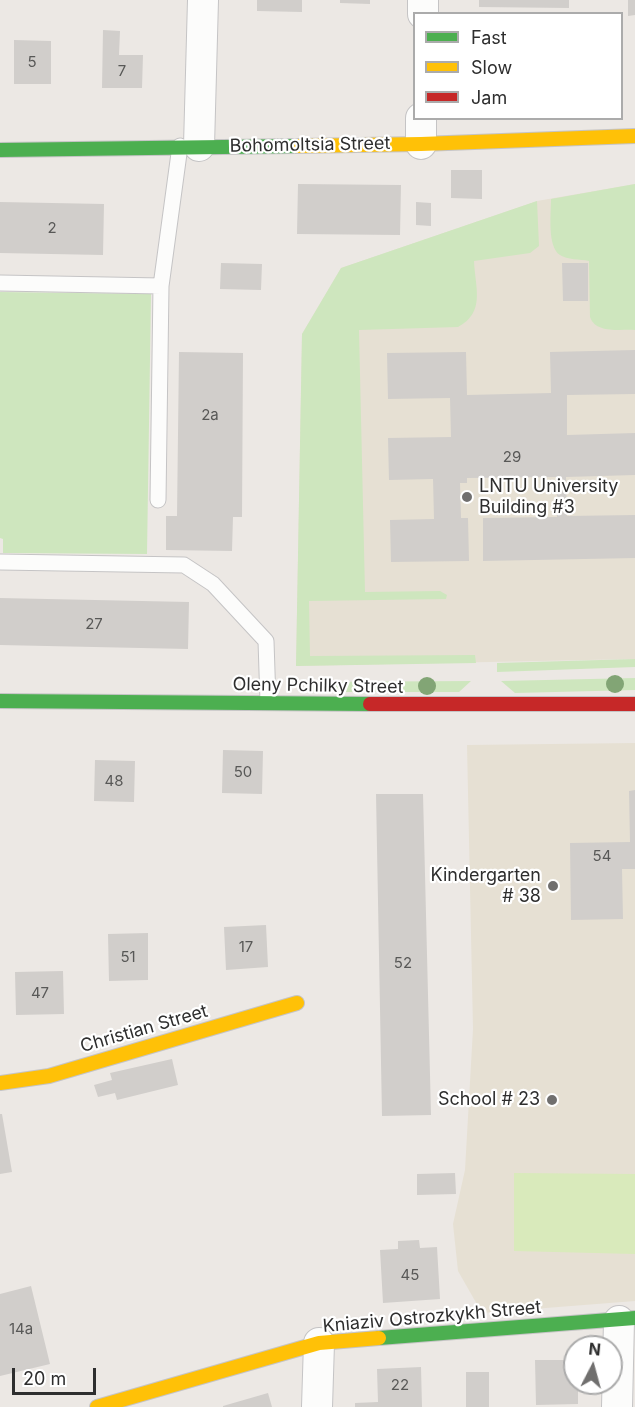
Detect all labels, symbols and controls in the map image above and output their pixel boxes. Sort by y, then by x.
legend [413,12,623,120]
text: Fast [471,27,507,48]
house number: 5 [27,53,37,71]
text: Slow [471,57,512,78]
house number: 7 [118,62,126,80]
text: Jam [471,87,507,108]
street label: Bohomoltsia Street [229,133,391,157]
house number: 2 [47,219,57,237]
house number: 2а [201,406,219,424]
house number: 29 [503,448,521,466]
place label: LNTU University Building #3 [479,476,618,518]
marker: LNTU University Building #3 [460,490,474,504]
house number: 27 [85,615,103,633]
street label: Oleny Pchilky Street [232,674,404,698]
house number: 50 [234,763,252,781]
house number: 48 [105,772,123,790]
house number: 54 [593,847,611,865]
place label: Kindergarten # 38 [431,865,541,908]
marker: Kindergarten # 38 [546,879,560,893]
house number: 17 [239,938,253,956]
house number: 51 [120,948,136,966]
house number: 52 [394,954,412,972]
house number: 47 [31,984,49,1002]
street label: Christian Street [78,1000,210,1058]
place label: School # 23 [438,1089,540,1111]
marker: School # 23 [545,1093,559,1107]
house number: 45 [401,1266,419,1284]
street label: Kniaziv Ostrozkykh Street [322,1297,542,1337]
house number: 14а [9,1320,33,1338]
north arrow [563,1335,623,1395]
text: N [588,1339,602,1360]
scale bar [15,1356,99,1394]
text: 20 m [23,1368,66,1389]
house number: 22 [391,1376,409,1394]

